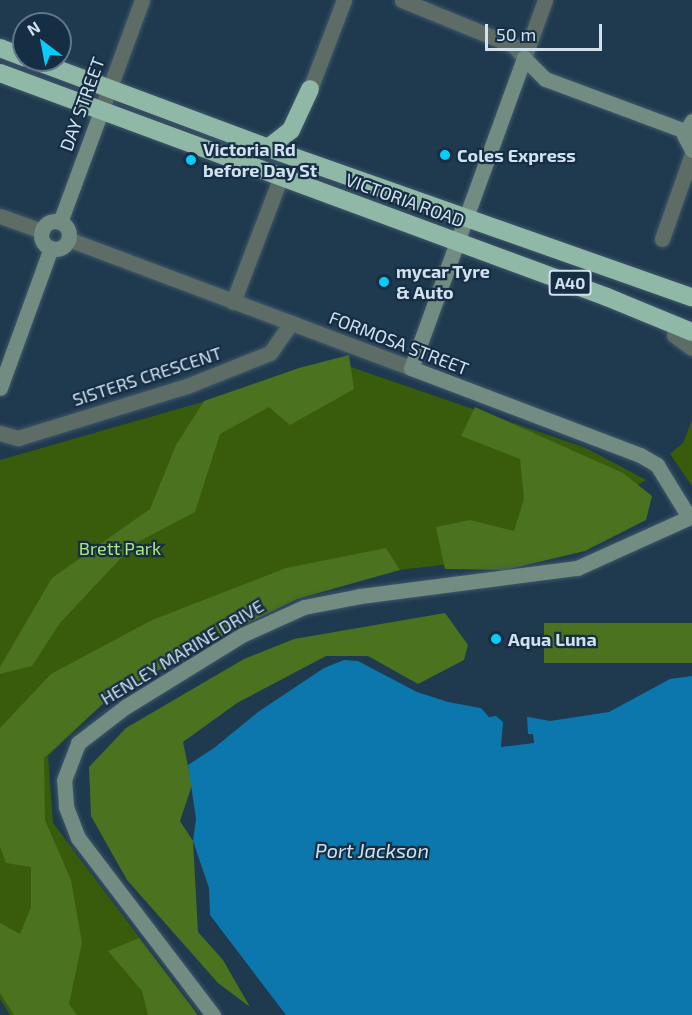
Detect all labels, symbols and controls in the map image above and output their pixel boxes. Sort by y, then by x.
north arrow [12,12,72,72]
scale bar [488,12,605,50]
text: N [23,17,43,39]
text: 50 m [496,23,536,45]
street label: DAY STREET [55,54,109,154]
place label: Victoria Rd before Day St [203,139,318,182]
place label: Coles Express [457,144,576,166]
marker: Coles Express [438,148,452,162]
marker: Victoria Rd before Day St [184,153,198,167]
street label: VICTORIA ROAD [342,168,468,232]
place label: mycar Tyre & Auto [396,261,491,304]
road number: A40 [548,270,592,296]
marker: mycar Tyre & Auto [377,275,391,289]
street label: FORMOSA STREET [326,306,472,380]
street label: SISTERS CRESCENT [70,342,224,410]
park label: Brett Park [79,537,161,559]
street label: HENLEY MARINE DRIVE [96,595,268,709]
place label: Aqua Luna [508,628,597,650]
marker: Aqua Luna [489,632,503,646]
water label: Port Jackson [315,838,429,862]

